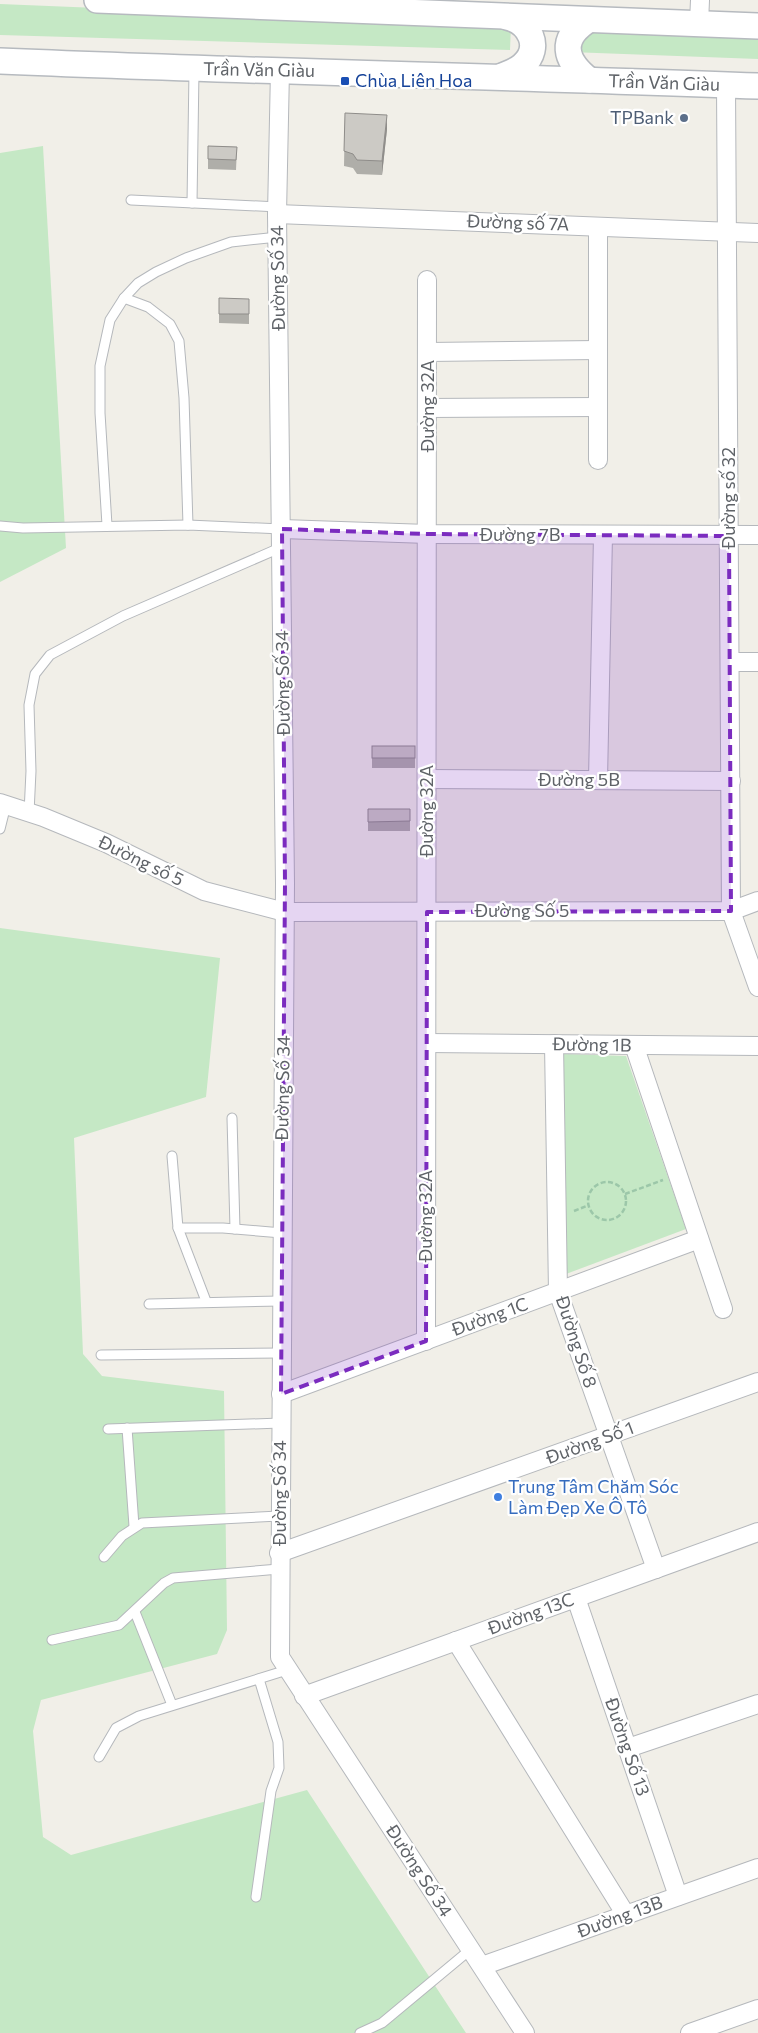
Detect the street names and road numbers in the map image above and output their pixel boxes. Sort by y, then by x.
street label: Trần Văn Giàu [203,57,315,81]
street label: Trần Văn Giàu [608,69,720,95]
street label: Đường số 7A [466,209,570,235]
street label: Đường Số 34 [265,225,289,332]
street label: Đường 32A [416,360,438,453]
street label: Đường số 32 [717,447,739,550]
street label: Đường 7B [479,523,560,545]
street label: Đường Số 34 [270,630,294,737]
street label: Đường 32A [415,765,437,858]
street label: Đường 5B [537,768,620,790]
street label: Đường số 5 [94,830,188,890]
street label: Đường Số 5 [474,899,569,921]
street label: Đường 1B [551,1032,632,1056]
street label: Đường Số 34 [270,1035,294,1142]
street label: Đường 32A [414,1170,436,1263]
street label: Đường 1C [448,1292,531,1340]
street label: Đường Số 8 [551,1292,602,1390]
street label: Đường Số 1 [542,1416,637,1468]
street label: Đường Số 34 [268,1440,290,1547]
street label: Đường 13C [484,1587,577,1639]
street label: Đường Số 13 [601,1694,655,1799]
street label: Đường Số 34 [381,1819,458,1921]
street label: Đường 13B [573,1890,665,1942]

